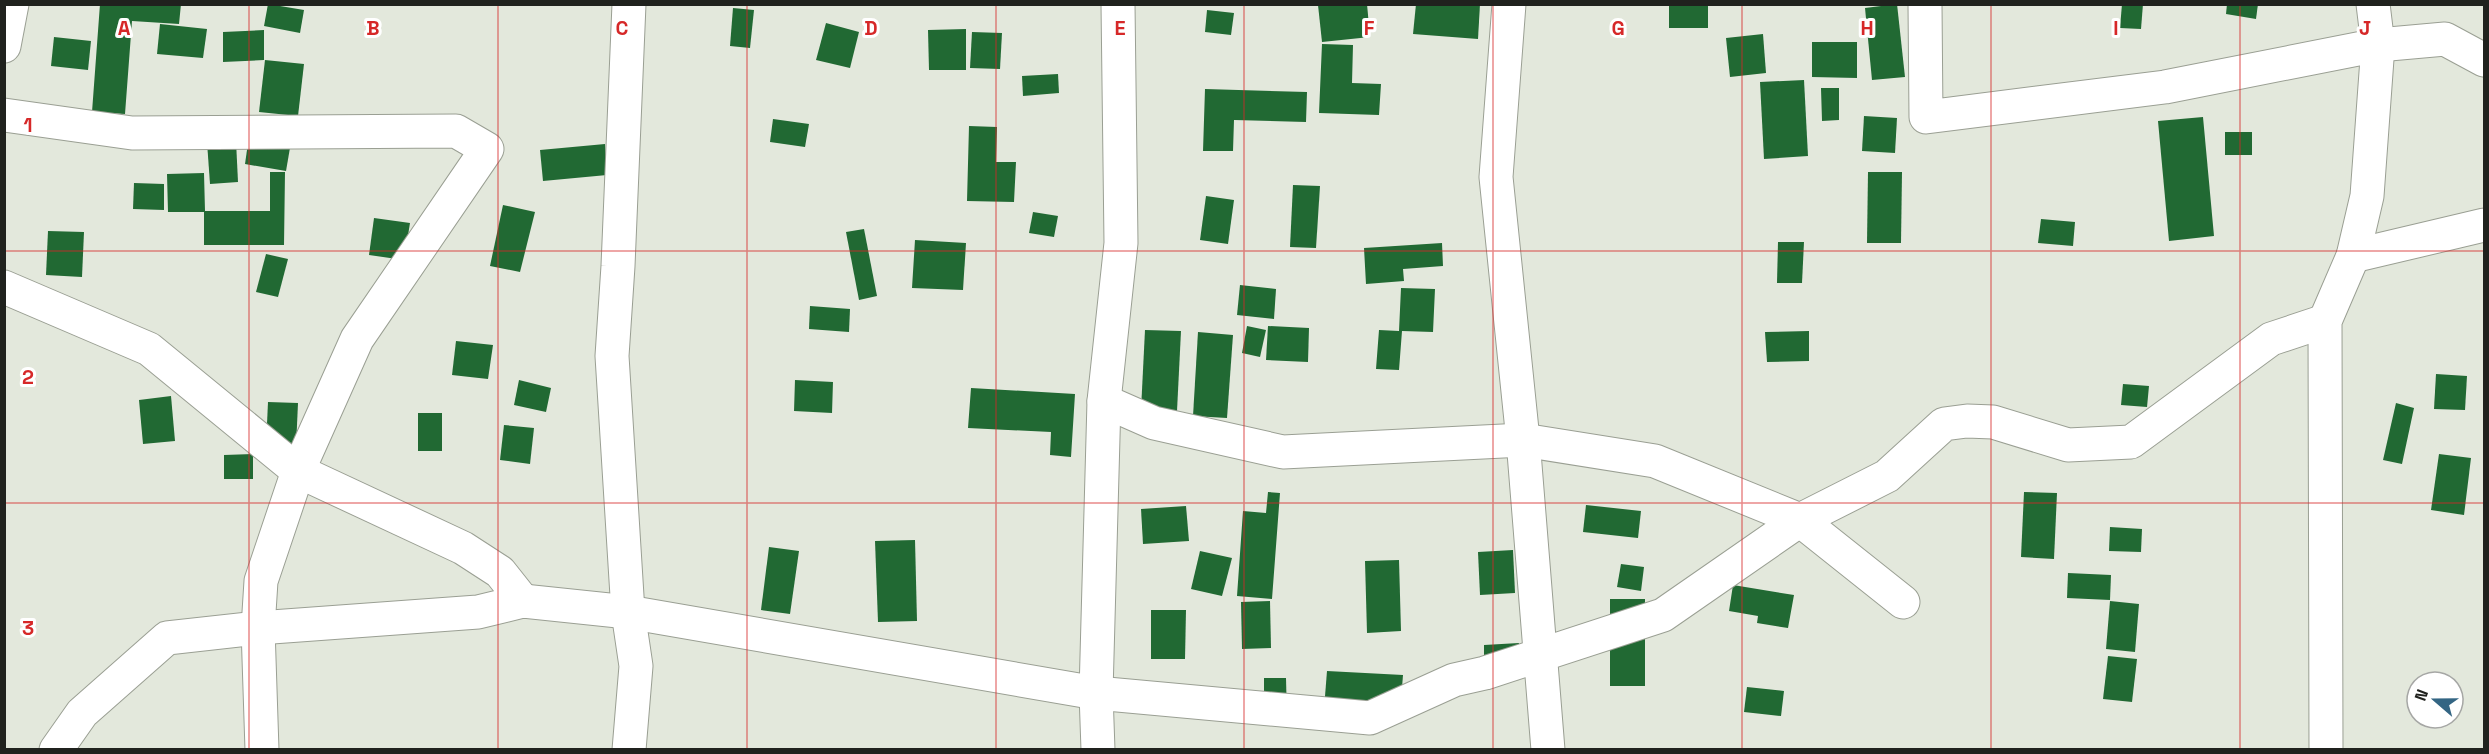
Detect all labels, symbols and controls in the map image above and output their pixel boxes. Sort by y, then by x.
text: A [118,15,131,41]
text: B [366,15,380,41]
text: C [616,15,629,41]
text: D [864,15,878,41]
text: E [1114,15,1126,41]
text: F [1364,15,1375,41]
text: G [1611,15,1625,41]
text: H [1860,15,1874,41]
text: I [2113,15,2119,41]
text: J [2359,15,2371,41]
text: 1 [23,112,33,138]
text: 2 [22,364,34,390]
text: 3 [22,615,34,641]
north arrow [2405,670,2465,730]
text: N [2410,686,2433,704]

